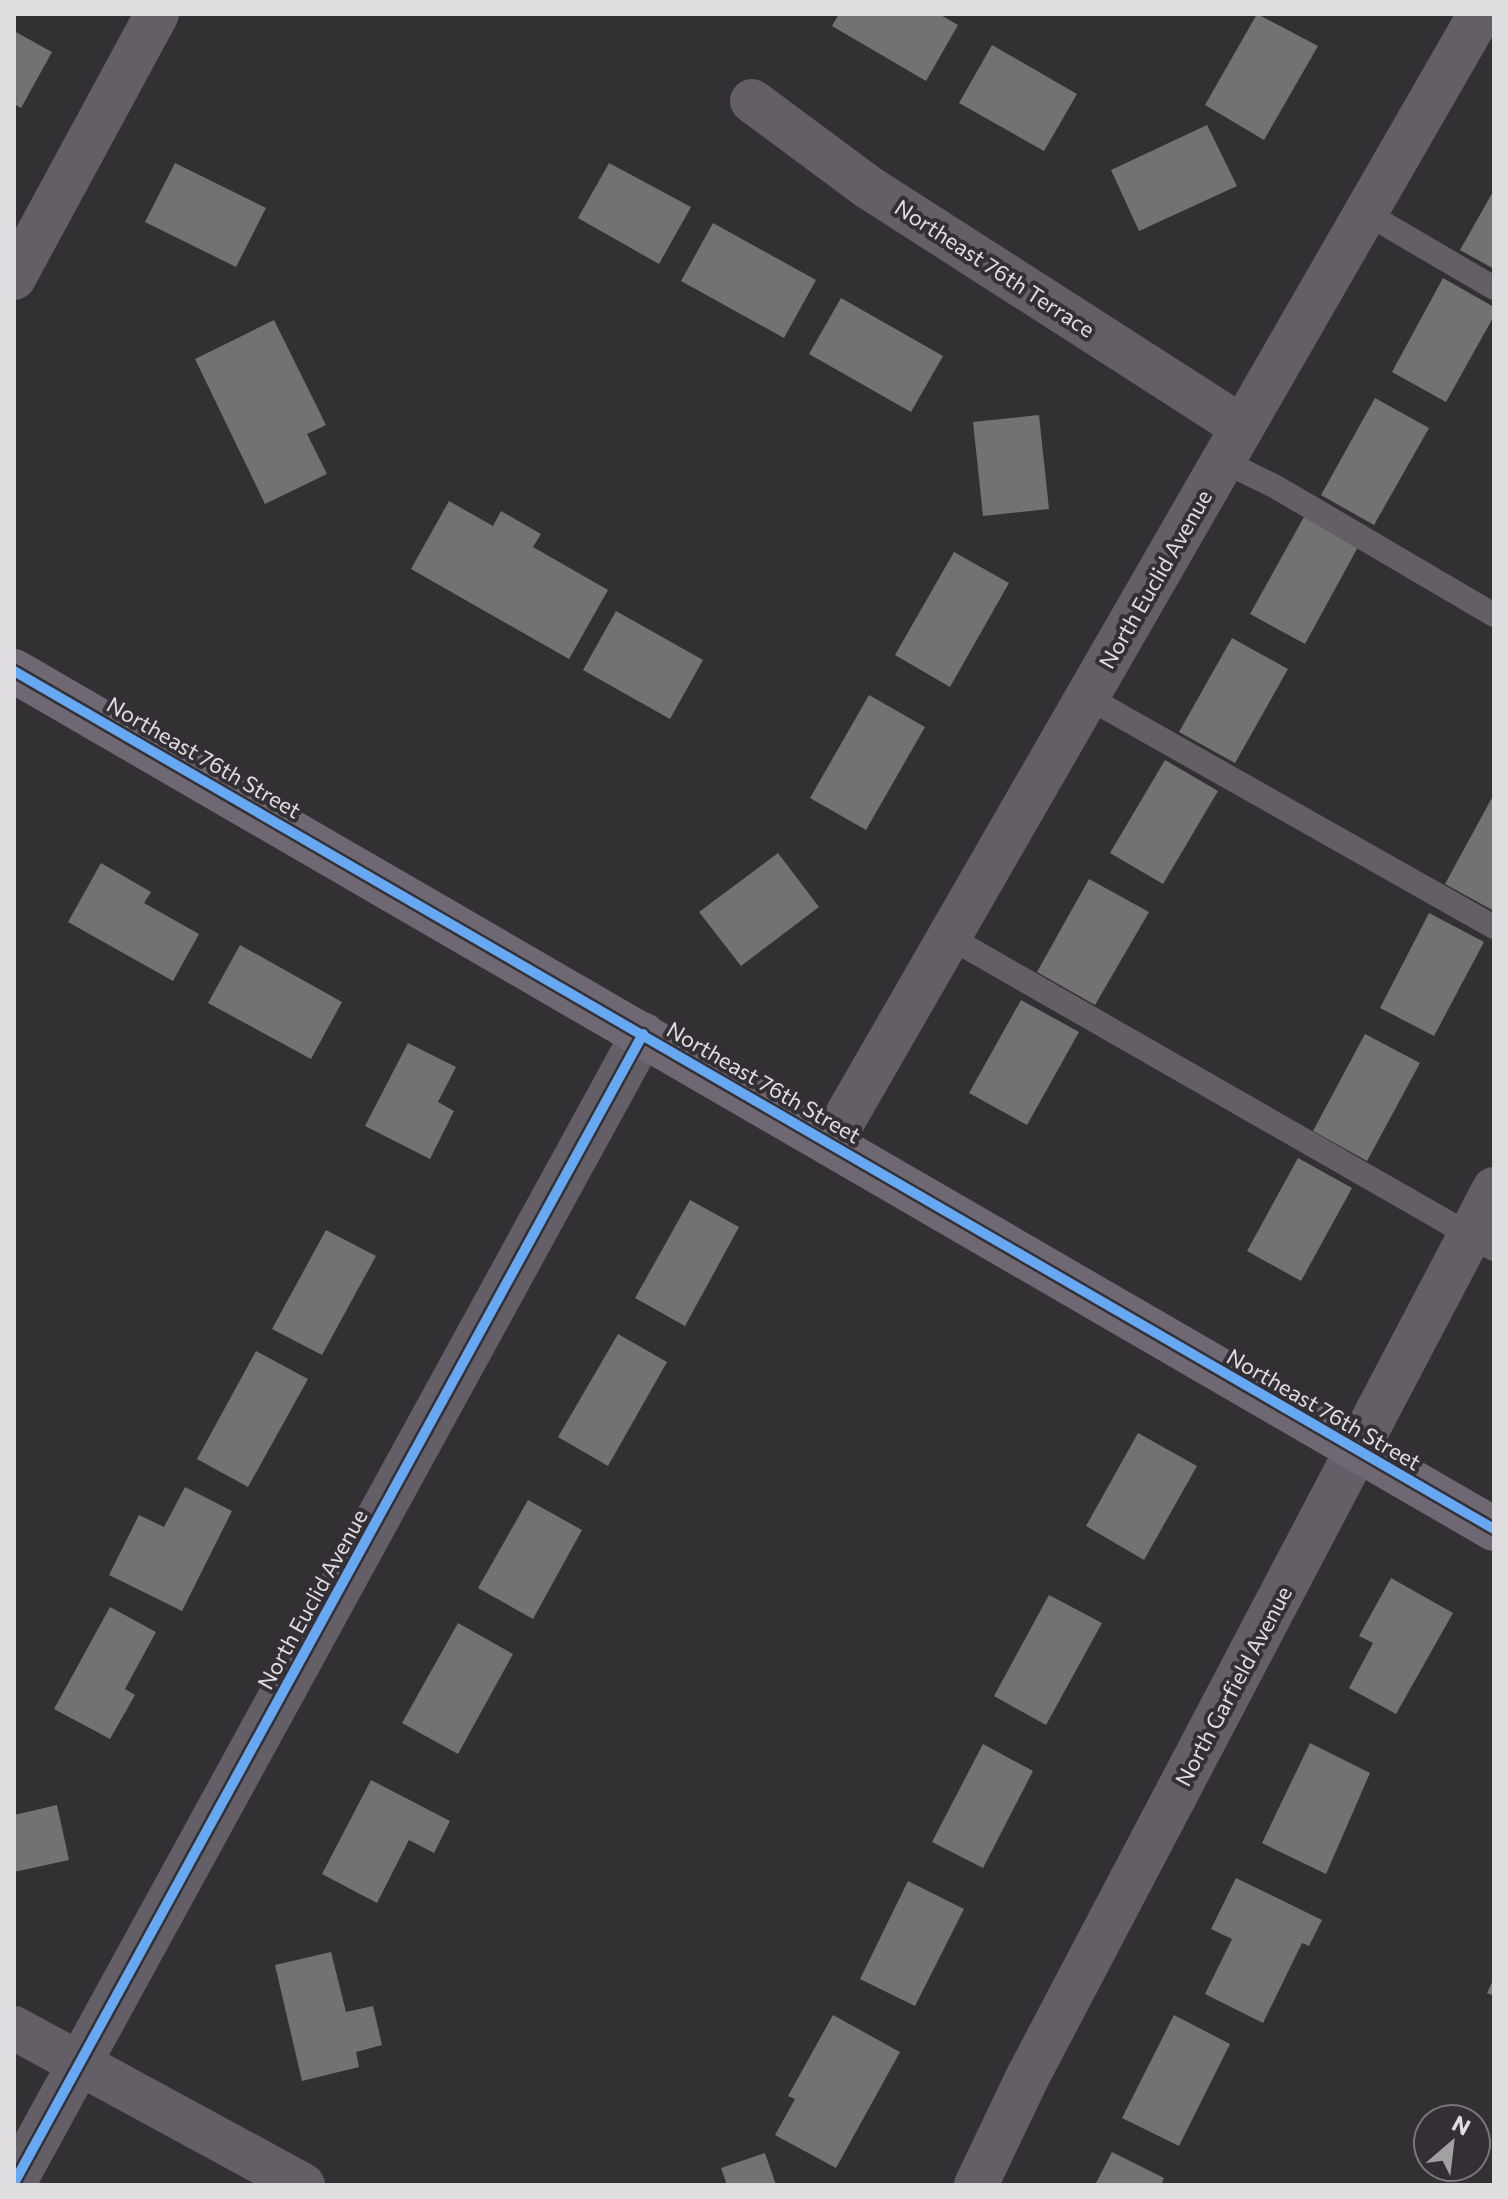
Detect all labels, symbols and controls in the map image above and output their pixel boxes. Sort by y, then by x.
street label: Northeast 76th Terrace [890,193,1100,343]
street label: North Euclid Avenue [1093,485,1217,673]
street label: Northeast 76th Street [102,690,306,824]
street label: Northeast 76th Street [662,1015,866,1149]
street label: Northeast 76th Street [1222,1342,1426,1476]
street label: North Euclid Avenue [251,1504,373,1694]
street label: North Garfield Avenue [1169,1581,1297,1791]
north arrow [1412,2103,1492,2183]
text: N [1448,2109,1475,2141]

